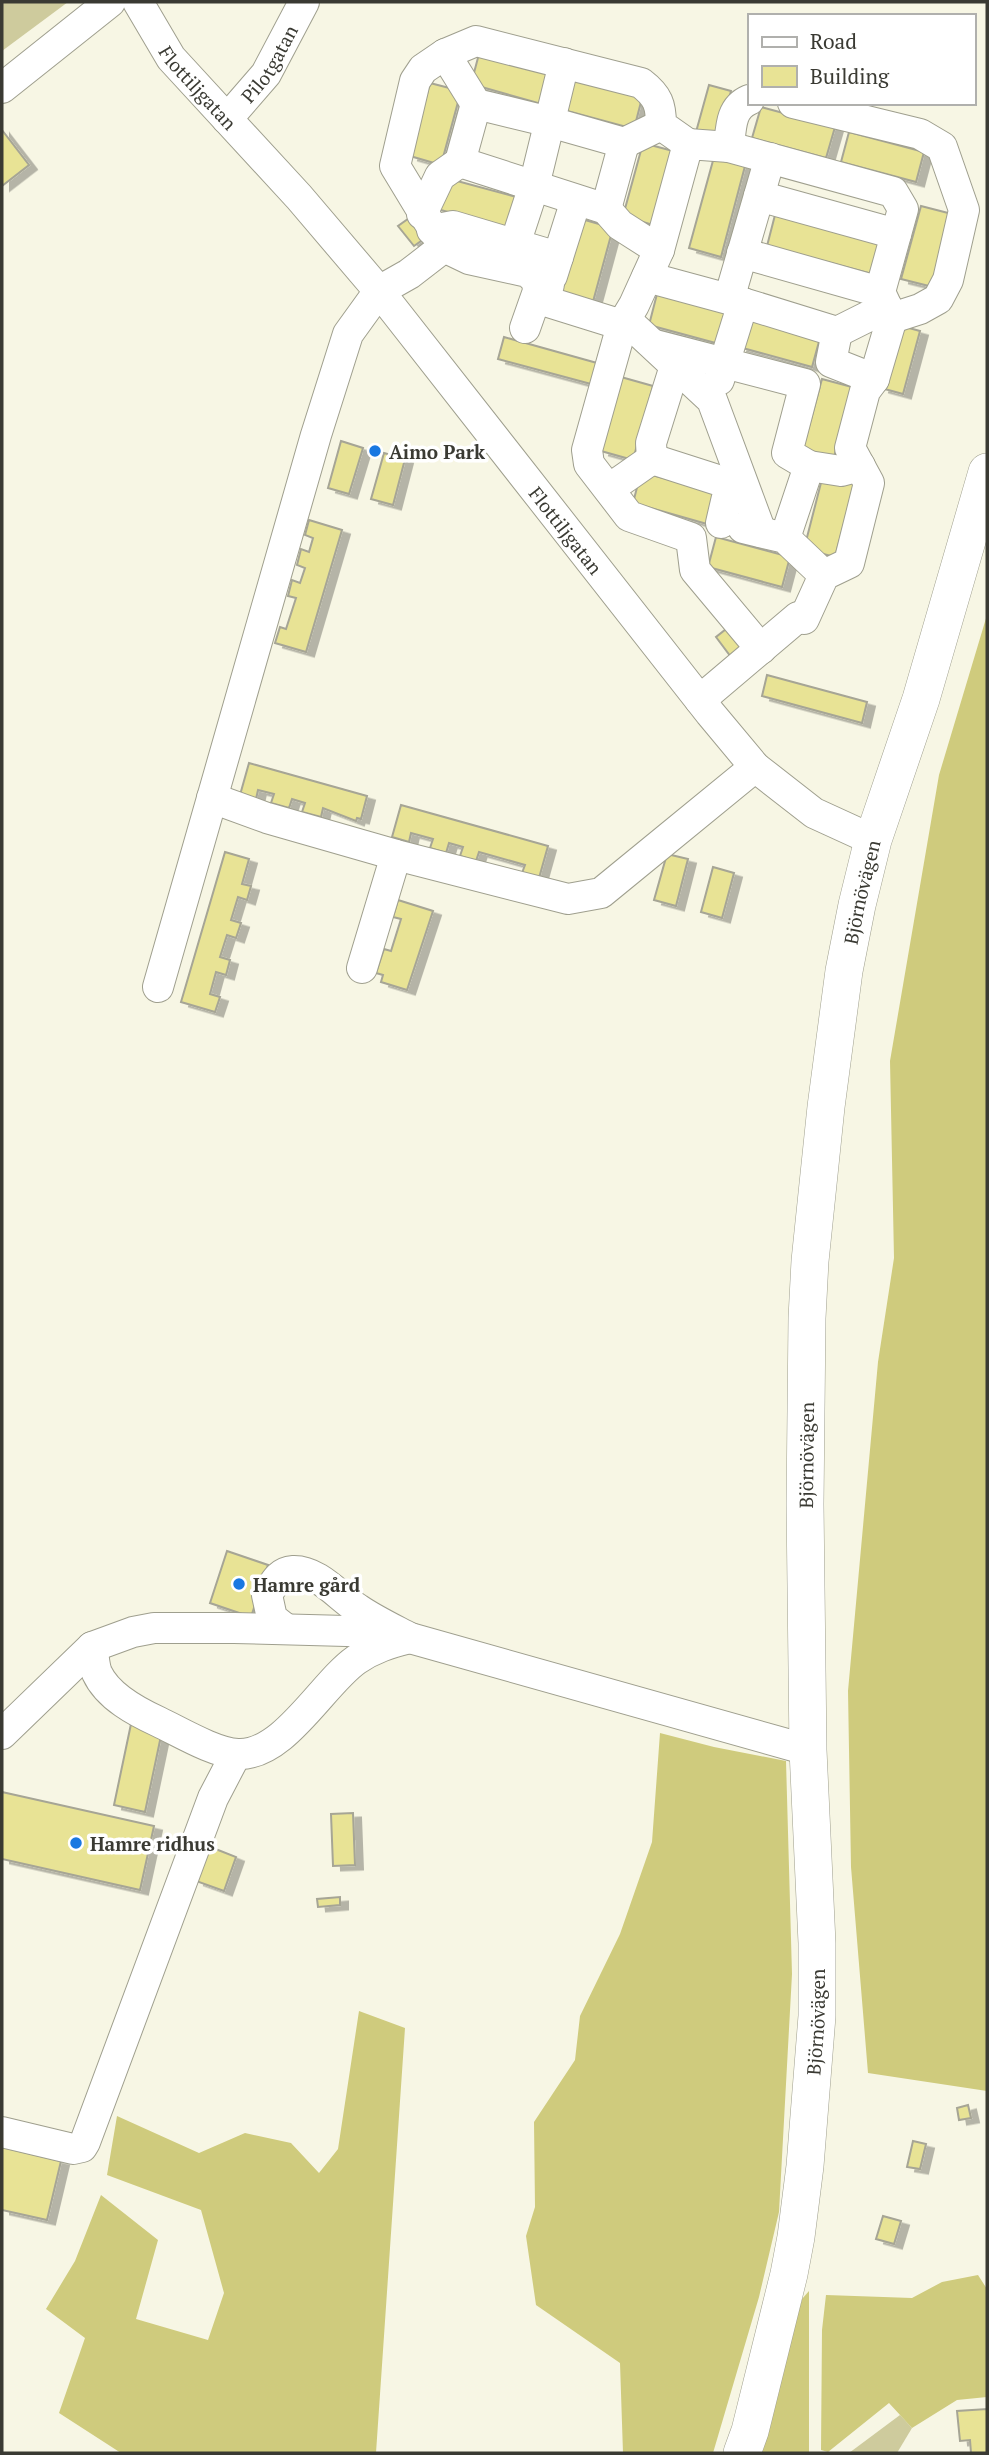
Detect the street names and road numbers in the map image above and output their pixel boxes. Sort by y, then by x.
street label: Pilotgatan [235,20,302,107]
street label: Flottiljgatan [154,41,243,135]
street label: Flottiljgatan [524,481,609,579]
street label: Björnövägen [837,837,885,946]
street label: Björnövägen [792,1402,819,1509]
street label: Björnövägen [800,1969,830,2076]

